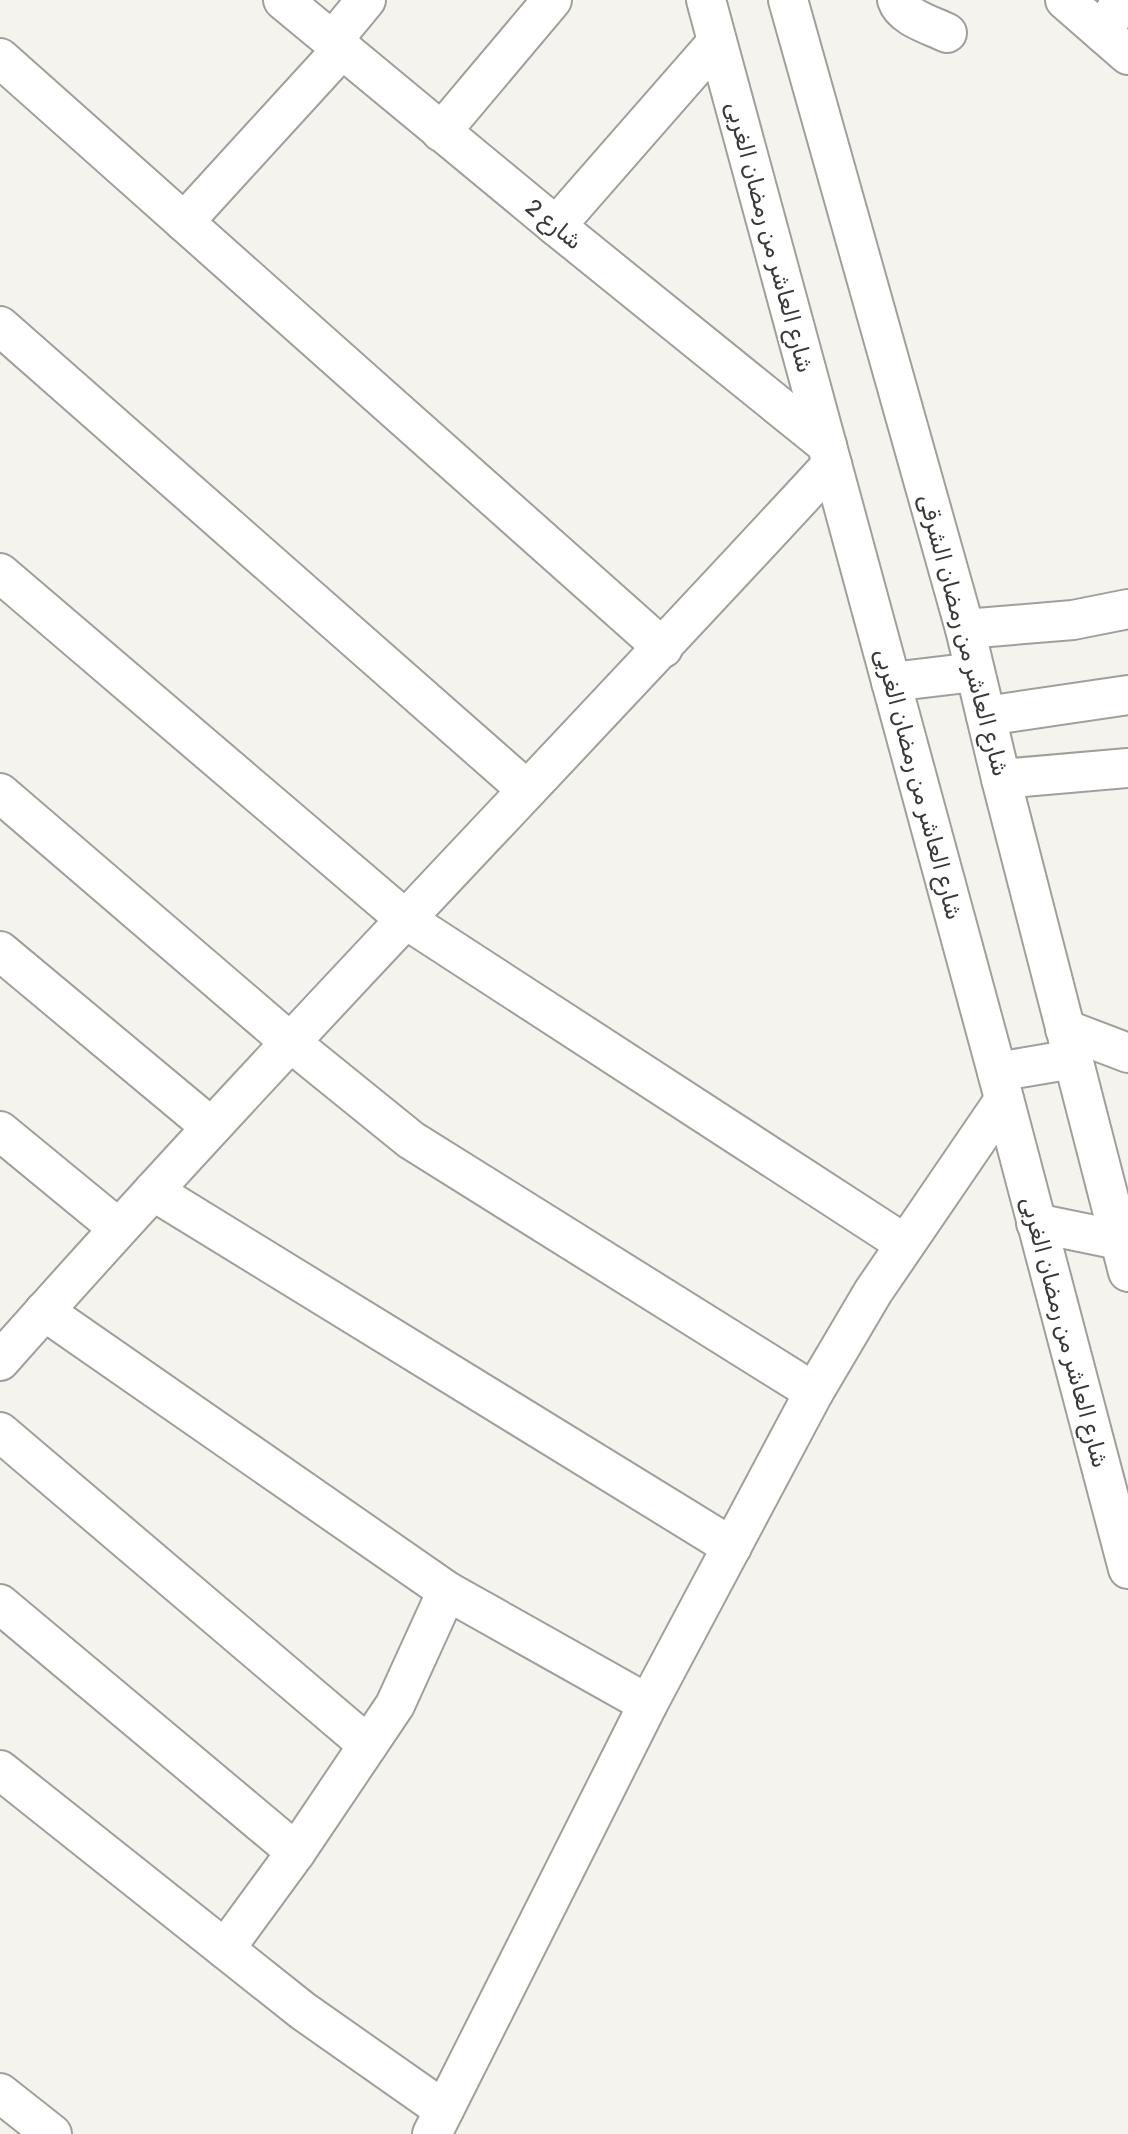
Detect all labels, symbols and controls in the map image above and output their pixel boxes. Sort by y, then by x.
street label: شارع العاشر من رمضان الغربى [718,98,820,376]
street label: شارع 2 [519,193,588,257]
street label: شارع العاشر من رمضان الشرقى [911,491,1015,780]
street label: شارع العاشر من رمضان الغربى [867,645,969,923]
street label: شارع العاشر من رمضان الغربى [1013,1193,1115,1471]

